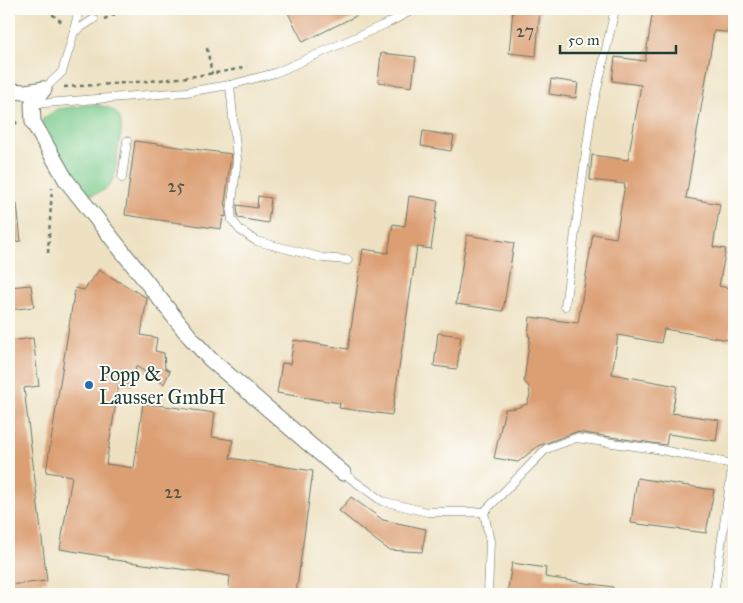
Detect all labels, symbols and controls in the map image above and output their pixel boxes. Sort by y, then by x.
house number: 27 [516,20,534,42]
scale bar [560,22,677,54]
text: 50 m [568,31,600,49]
house number: 25 [167,175,185,197]
place label: Popp & Lausser GmbH [99,362,226,409]
marker: Popp & Lausser GmbH [83,379,95,391]
house number: 22 [164,481,182,503]

